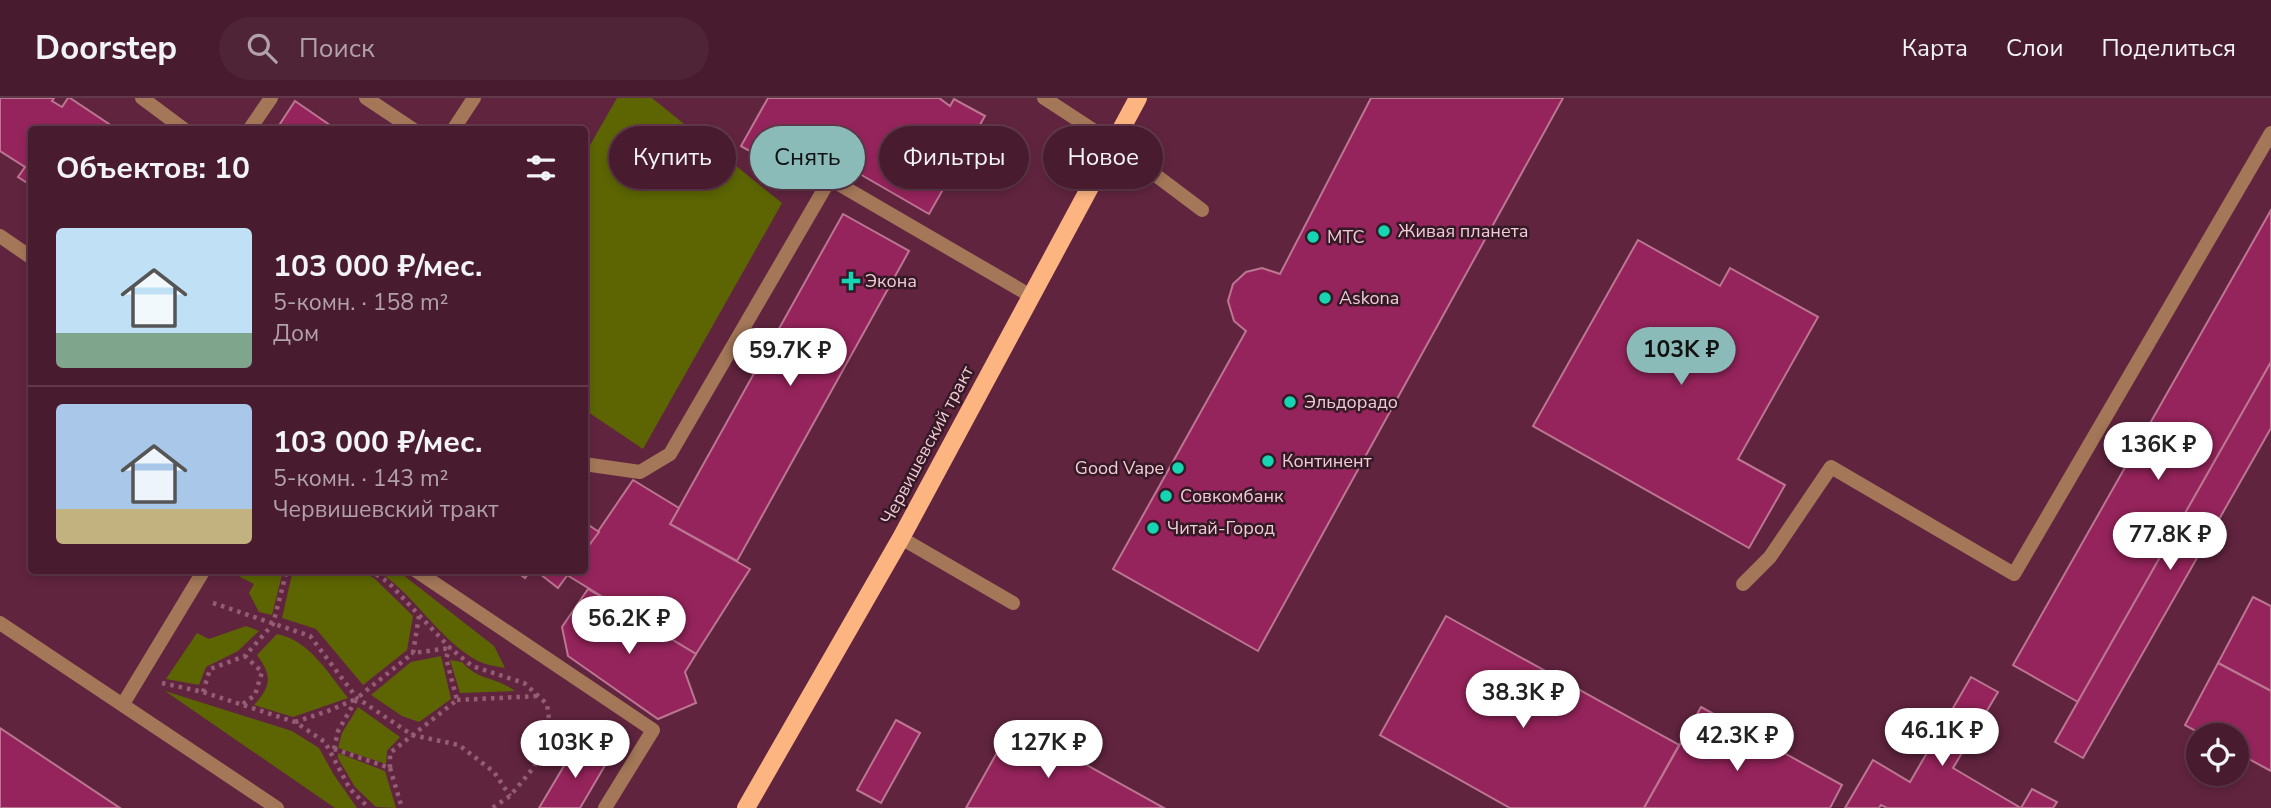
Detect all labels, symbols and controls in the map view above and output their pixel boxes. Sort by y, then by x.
search box [219,17,709,80]
text: Doorstep [35,26,177,71]
icon: search [243,29,281,67]
text: Поиск [299,31,375,66]
text: Карта [1902,32,1968,64]
text: Слои [2006,32,2063,64]
text: Поделиться [2101,32,2236,64]
chip: Купить [609,126,736,189]
chip: Снять [750,126,865,189]
chip: Фильтры [879,126,1029,189]
chip: Новое [1043,126,1163,189]
text: Объектов: 10 [56,148,250,189]
icon: filters [522,149,560,187]
place label: Живая планета [1398,219,1528,243]
marker: Живая планета [1376,223,1392,239]
place label: МТС [1327,225,1365,249]
marker: МТС [1305,229,1321,245]
text: 103 000 ₽/мес. [273,246,482,287]
icon: home [112,256,196,340]
place label: Экона [865,269,917,293]
marker: Экона [843,273,859,289]
place label: Askona [1339,286,1399,310]
text: 5-комн. · 158 m² [273,287,448,318]
marker: Askona [1317,290,1333,306]
text: Дом [273,318,319,349]
pin: 59.7K ₽ [725,328,855,388]
pin: 103K ₽ [1624,328,1738,387]
text: 103K ₽ [1643,334,1719,365]
text: 59.7K ₽ [749,335,831,366]
street label: Червишевский тракт [875,361,979,529]
place label: Эльдорадо [1304,390,1398,414]
marker: Эльдорадо [1282,394,1298,410]
text: 103 000 ₽/мес. [273,422,482,463]
pin: 136K ₽ [2101,422,2215,482]
text: 136K ₽ [2120,429,2196,460]
icon: home [112,432,196,516]
place label: Континент [1282,449,1372,473]
marker: Континент [1260,453,1276,469]
place label: Good Vape [1075,456,1164,480]
marker: Good Vape [1170,460,1186,476]
text: 5-комн. · 143 m² [273,463,448,494]
place label: Совкомбанк [1180,484,1284,508]
marker: Совкомбанк [1158,488,1174,504]
text: Червишевский тракт [273,494,498,525]
pin: 77.8K ₽ [2105,512,2235,572]
place label: Читай-Город [1167,516,1275,540]
text: 77.8K ₽ [2129,519,2211,550]
marker: Читай-Город [1145,520,1161,536]
pin: 56.2K ₽ [564,596,694,656]
text: 56.2K ₽ [588,603,670,634]
pin: 38.3K ₽ [1458,670,1588,730]
text: 38.3K ₽ [1482,677,1564,708]
pin: 46.1K ₽ [1877,708,2007,768]
pin: 42.3K ₽ [1672,714,1802,773]
text: 46.1K ₽ [1901,715,1983,746]
pin: 103K ₽ [518,720,632,780]
pin: 127K ₽ [991,720,1105,780]
text: 42.3K ₽ [1696,720,1778,751]
map controls [2186,723,2249,786]
button: locate [2186,723,2249,786]
text: 103K ₽ [537,727,613,758]
text: 127K ₽ [1010,727,1086,758]

